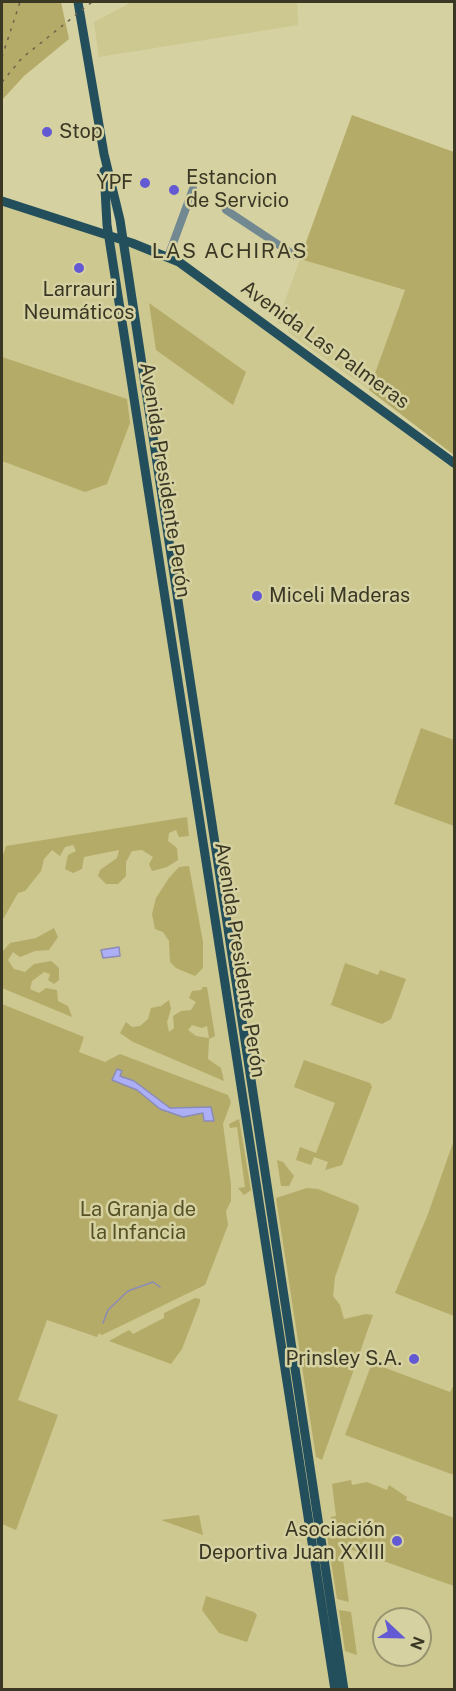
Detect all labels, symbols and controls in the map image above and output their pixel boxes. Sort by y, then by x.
place label: Stop [59,120,103,144]
marker: Stop [40,125,54,139]
place label: Estancion de Servicio [186,166,289,213]
place label: YPF [96,171,133,195]
marker: YPF [138,176,152,190]
marker: Estancion de Servicio [167,183,181,197]
district label: LAS ACHIRAS [152,239,308,265]
marker: Larrauri Neumáticos [72,261,86,275]
street label: Avenida Las Palmeras [236,276,414,414]
place label: Larrauri Neumáticos [24,278,134,325]
street label: Avenida Presidente Perón [135,361,195,599]
place label: Miceli Maderas [269,584,410,608]
marker: Miceli Maderas [250,589,264,603]
street label: Avenida Presidente Perón [210,841,270,1079]
park label: La Granja de la Infancia [80,1198,196,1245]
place label: Prinsley S.A. [286,1347,402,1371]
marker: Prinsley S.A. [407,1352,421,1366]
place label: Asociación Deportiva Juan XXIII [198,1518,385,1565]
marker: Asociación Deportiva Juan XXIII [390,1534,404,1548]
north arrow [372,1607,432,1667]
text: N [406,1634,428,1653]

